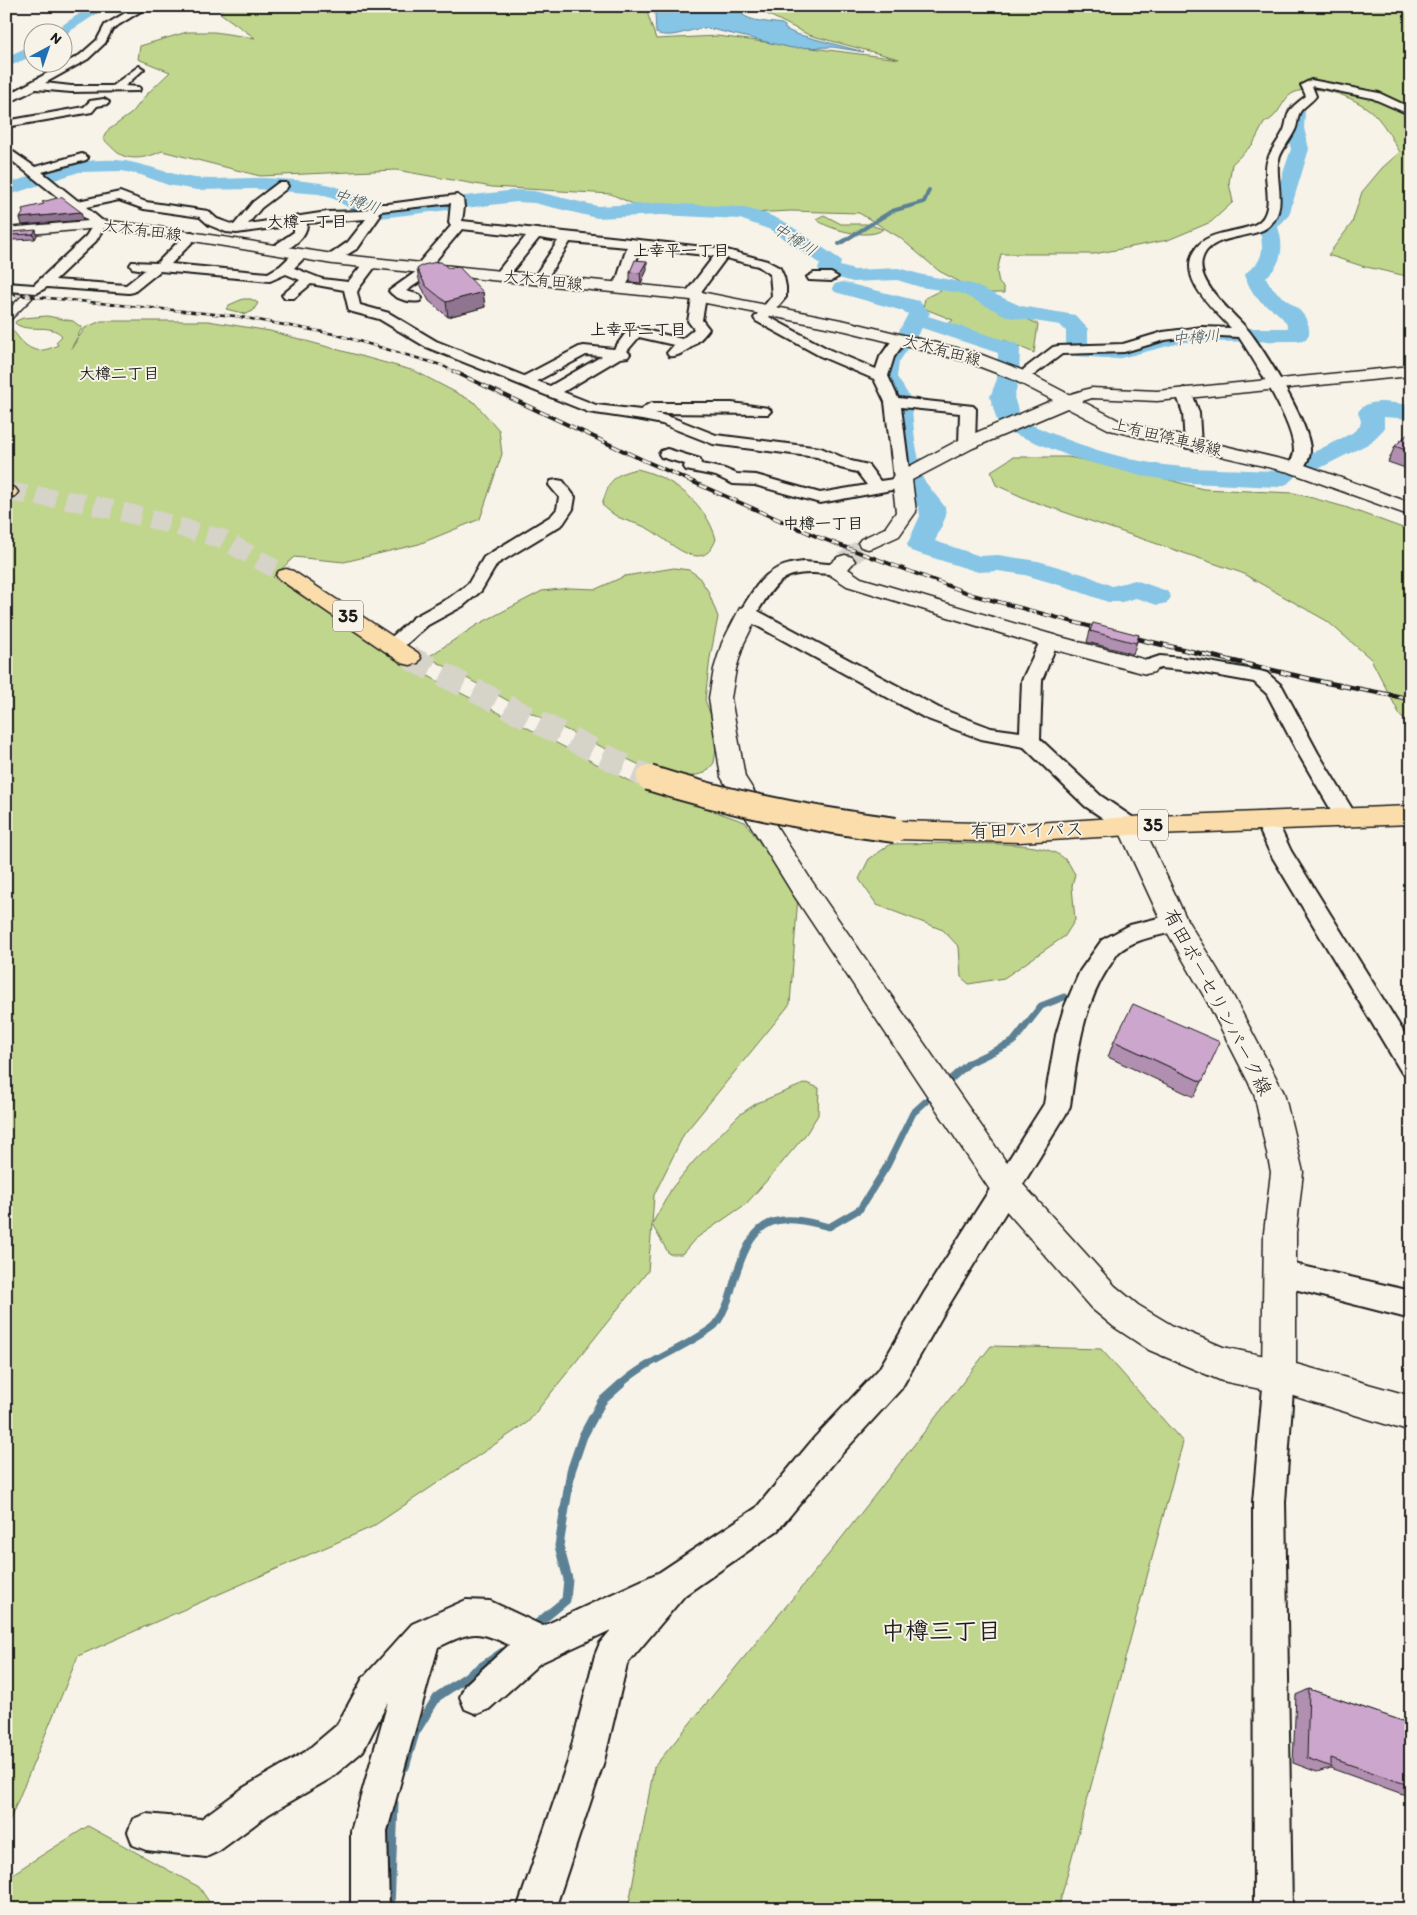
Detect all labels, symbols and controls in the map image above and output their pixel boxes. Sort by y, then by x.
north arrow [22,22,72,72]
text: N [47,29,65,48]
water label: 中樽川 [331,184,383,218]
district label: 大樽一丁目 [267,212,347,231]
street label: 大木有田線 [101,216,183,244]
water label: 中樽川 [770,218,820,260]
district label: 上幸平一丁目 [633,241,729,260]
street label: 大木有田線 [502,266,584,294]
district label: 上幸平二丁目 [590,320,686,339]
water label: 中樽川 [1171,325,1221,349]
street label: 大木有田線 [901,330,983,370]
district label: 大樽二丁目 [79,364,159,383]
street label: 上有田停車場線 [1110,414,1224,460]
district label: 中樽一丁目 [783,514,863,533]
road number: 35 [333,600,363,632]
road number: 35 [1138,810,1168,840]
street label: 有田バイパス [970,818,1084,842]
street label: 有田ポーセリンパーク線 [1159,905,1277,1099]
district label: 中樽三丁目 [881,1616,1001,1645]

